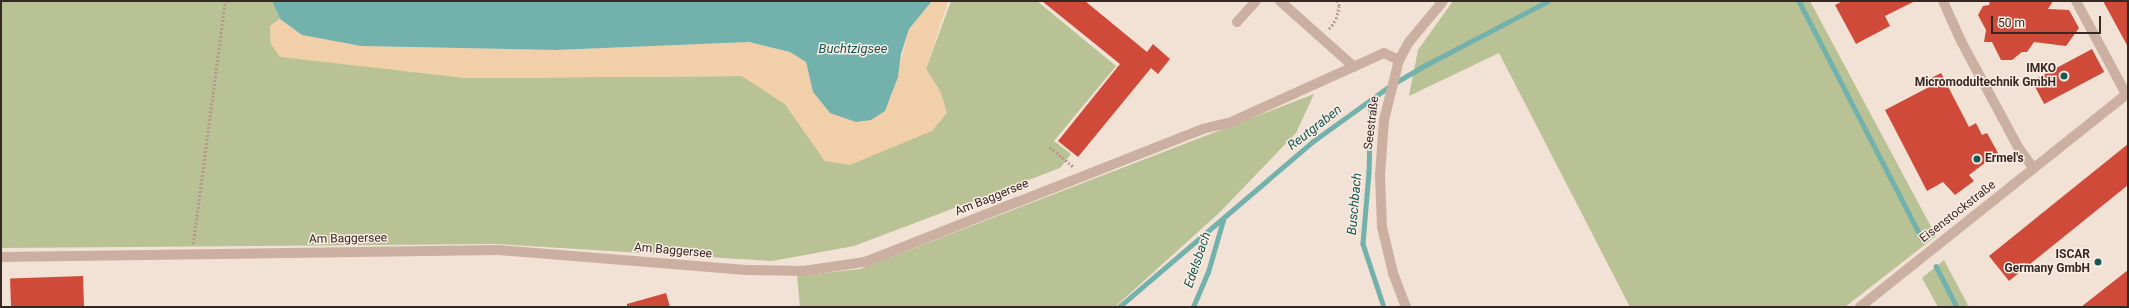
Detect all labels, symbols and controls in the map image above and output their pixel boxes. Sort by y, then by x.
scale bar [1993,8,2103,34]
text: 50 m [1998,16,2025,30]
water label: Buchtzigsee [819,41,887,57]
place label: IMKO Micromodultechnik GmbH [1915,62,2056,90]
marker: IMKO Micromodultechnik GmbH [2059,71,2069,81]
street label: Seestraße [1362,95,1382,151]
water label: Reutgraben [1285,102,1345,154]
place label: Ermel's [1985,152,2024,166]
marker: Ermel's [1972,154,1982,164]
water label: Buschbach [1345,172,1365,236]
street label: Am Baggersee [953,177,1031,219]
street label: Eisenstockstraße [1917,178,1999,246]
water label: Edelsbach [1181,230,1215,290]
street label: Am Baggersee [309,231,387,247]
street label: Am Baggersee [633,240,713,262]
place label: ISCAR Germany GmbH [2005,248,2090,276]
marker: ISCAR Germany GmbH [2093,257,2103,267]

